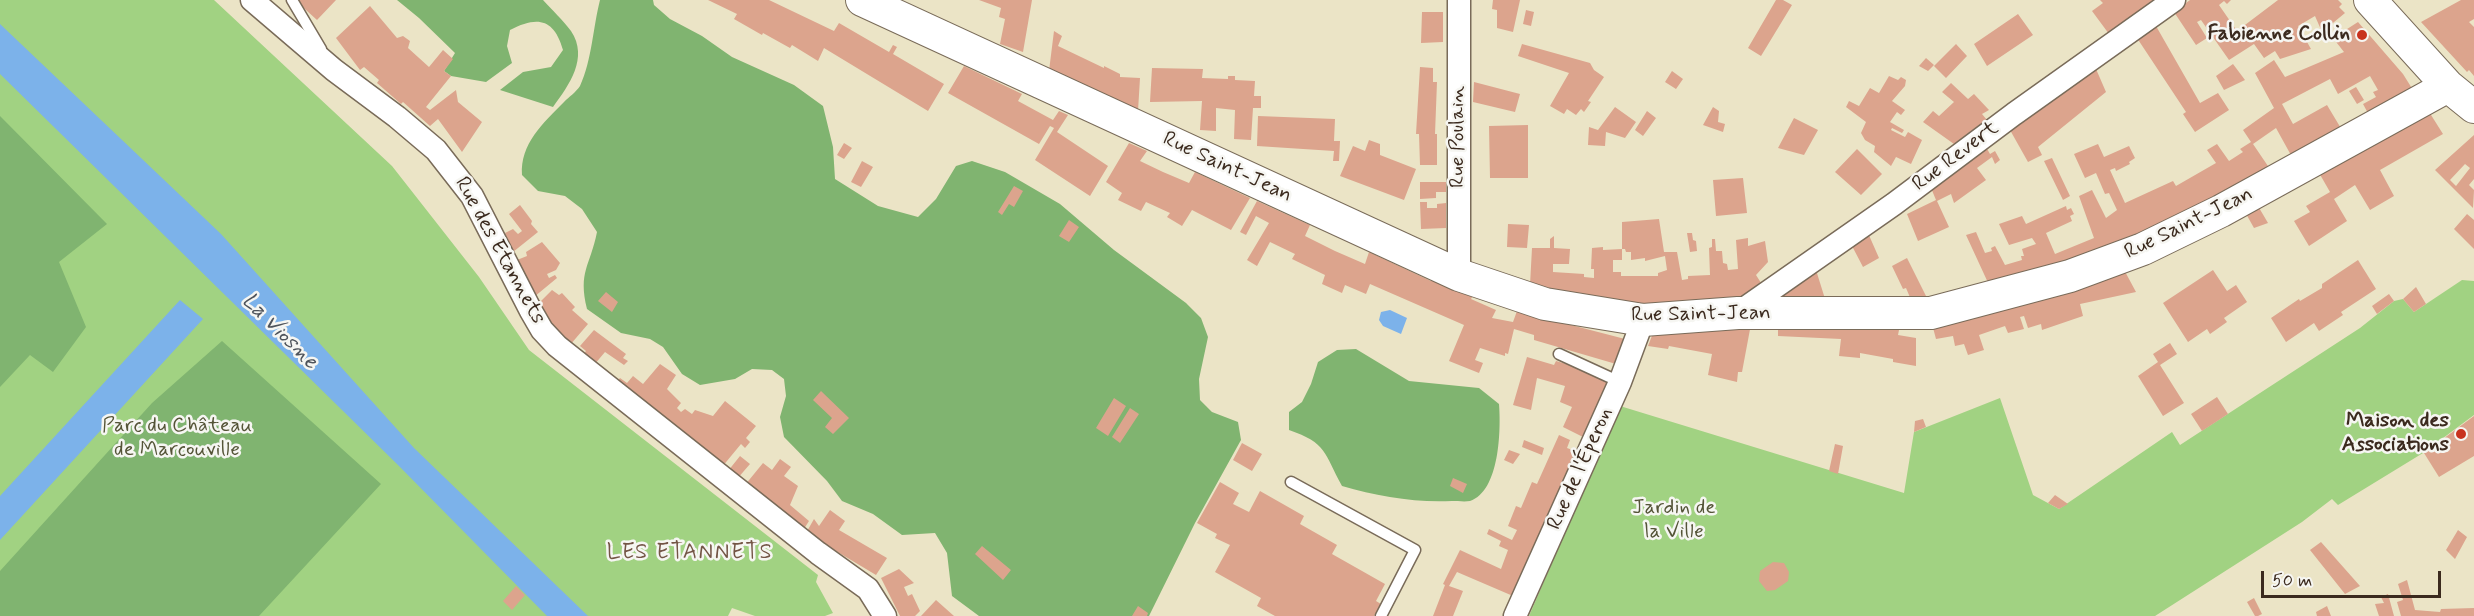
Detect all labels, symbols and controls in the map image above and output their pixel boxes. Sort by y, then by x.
place label: Fabienne Collin [2207,22,2350,48]
marker: Fabienne Collin [2355,28,2369,42]
street label: Rue Poulain [1446,86,1472,188]
street label: Rue Revert [1908,116,2004,198]
street label: Rue Saint-Jean [1158,127,1296,209]
street label: Rue des Etannets [448,173,550,329]
street label: Rue Saint-Jean [2121,182,2257,266]
water label: La Viosne [235,288,323,376]
street label: Rue Saint-Jean [1631,301,1771,329]
street label: Rue de l'Éperon [1543,404,1619,534]
place label: Maison des Associations [2342,409,2449,459]
park label: Parc du Château de Marcouville [102,414,252,464]
marker: Maison des Associations [2454,427,2468,441]
park label: Jardin de la Ville [1632,496,1716,546]
district label: LES ETANNETS [608,540,772,566]
scale bar [2264,559,2444,597]
text: 50 m [2272,569,2312,593]

